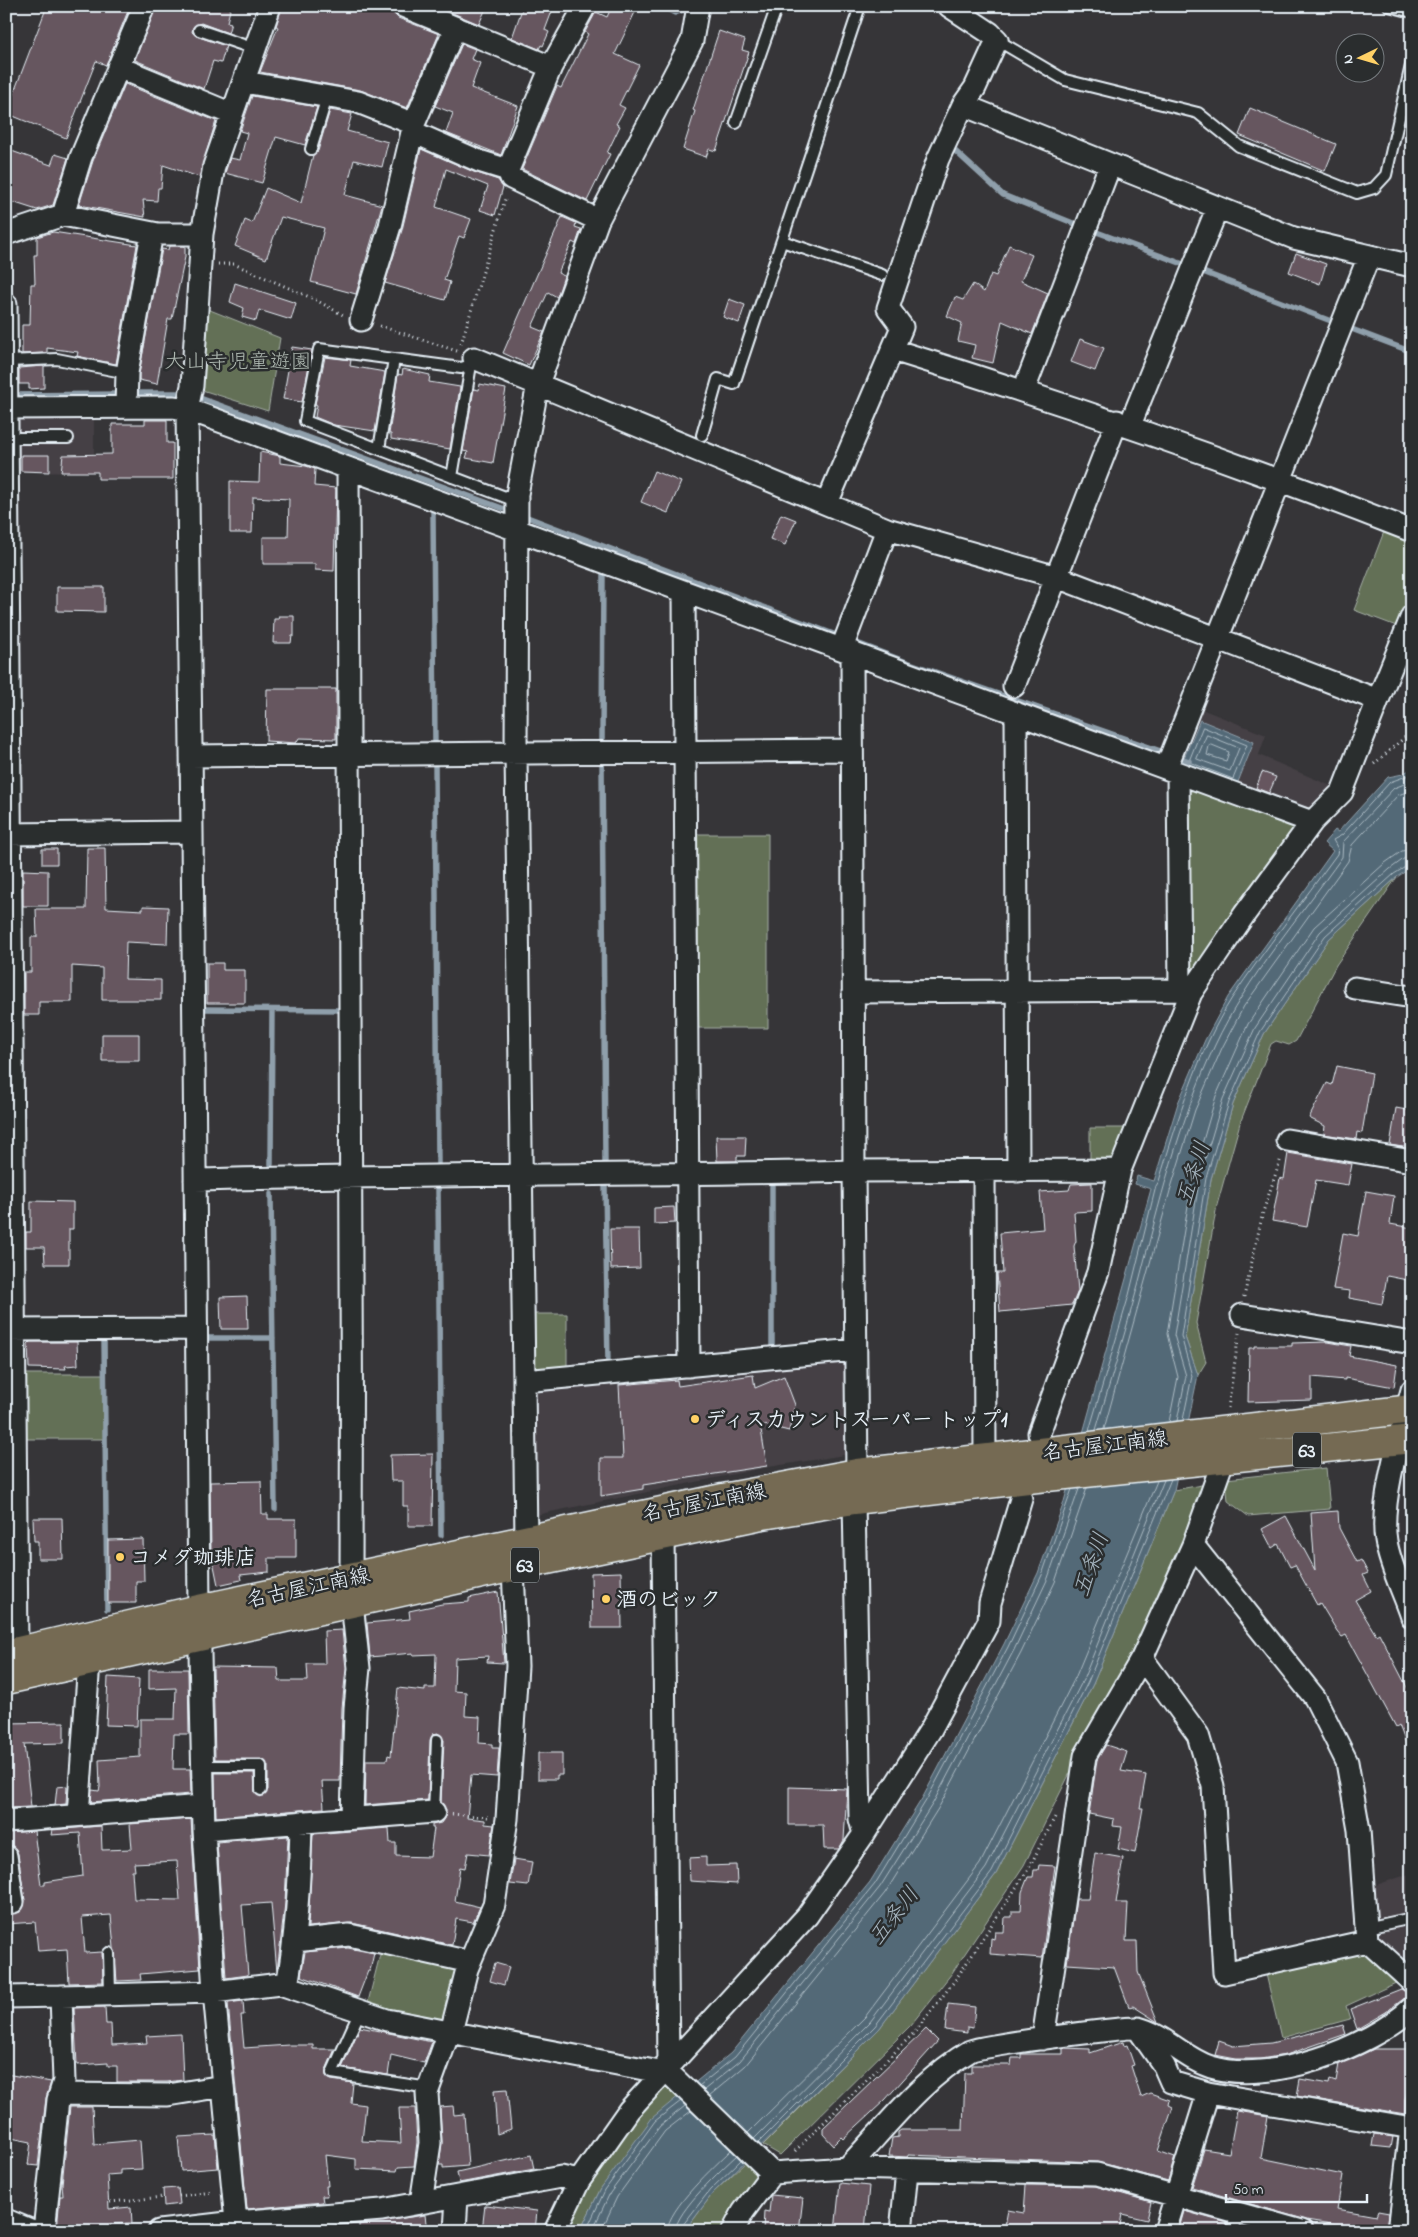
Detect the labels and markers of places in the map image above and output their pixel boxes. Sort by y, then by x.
place label: ディスカウントスーパー トップ1 [705,1406,1008,1436]
marker: ディスカウントスーパー トップ1 [689,1413,701,1425]
place label: コメダ珈琲店 [130,1544,256,1574]
marker: コメダ珈琲店 [114,1551,126,1563]
place label: 酒のビック [616,1586,721,1616]
marker: 酒のビック [600,1593,612,1605]

